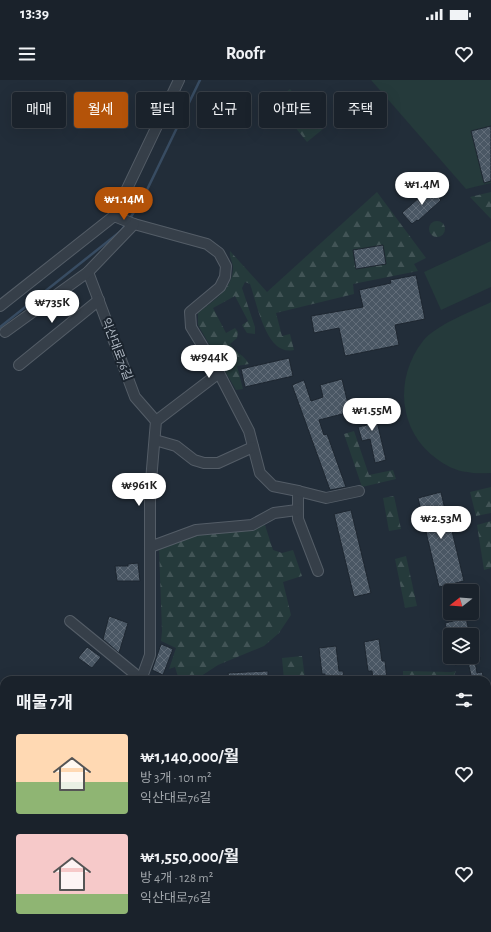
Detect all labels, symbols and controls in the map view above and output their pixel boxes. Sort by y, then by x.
text: 13:39 [20,6,49,21]
icon: menu [16,43,38,65]
icon: heart [453,43,475,65]
text: Roofr [226,45,265,63]
chip: 매매 [12,92,66,128]
chip: 월세 [74,92,128,128]
chip: 필터 [136,92,189,128]
chip: 신규 [197,92,251,128]
chip: 아파트 [259,92,326,128]
chip: 주택 [334,92,387,128]
pin: ₩1.4M [394,172,450,206]
text: ₩1.4M [404,178,440,191]
pin: ₩1.14M [91,187,157,221]
text: ₩1.14M [104,193,144,206]
pin: ₩735K [24,290,80,324]
text: ₩735K [34,296,70,309]
street label: 익산대로76길 [100,316,134,382]
pin: ₩944K [181,345,237,379]
text: ₩944K [190,351,228,364]
pin: ₩1.55M [339,398,405,432]
text: ₩1.55M [352,404,392,417]
pin: ₩961K [111,473,167,507]
text: ₩961K [121,479,157,492]
pin: ₩2.53M [408,506,474,540]
text: ₩2.53M [420,512,462,525]
north arrow [443,584,479,620]
map controls [443,584,479,664]
button: layers [443,628,479,664]
icon: filters [453,689,475,711]
text: 매물 7개 [16,694,73,711]
text: ₩1,140,000/월 [140,748,239,765]
icon: home [48,750,96,798]
icon: heart [453,763,475,785]
text: 방 3개 · 101 m² [140,772,212,785]
text: 익산대로76길 [140,792,211,805]
text: ₩1,550,000/월 [140,848,239,865]
icon: home [48,850,96,898]
icon: heart [453,863,475,885]
text: 방 4개 · 128 m² [140,872,213,885]
text: 익산대로76길 [140,892,211,905]

